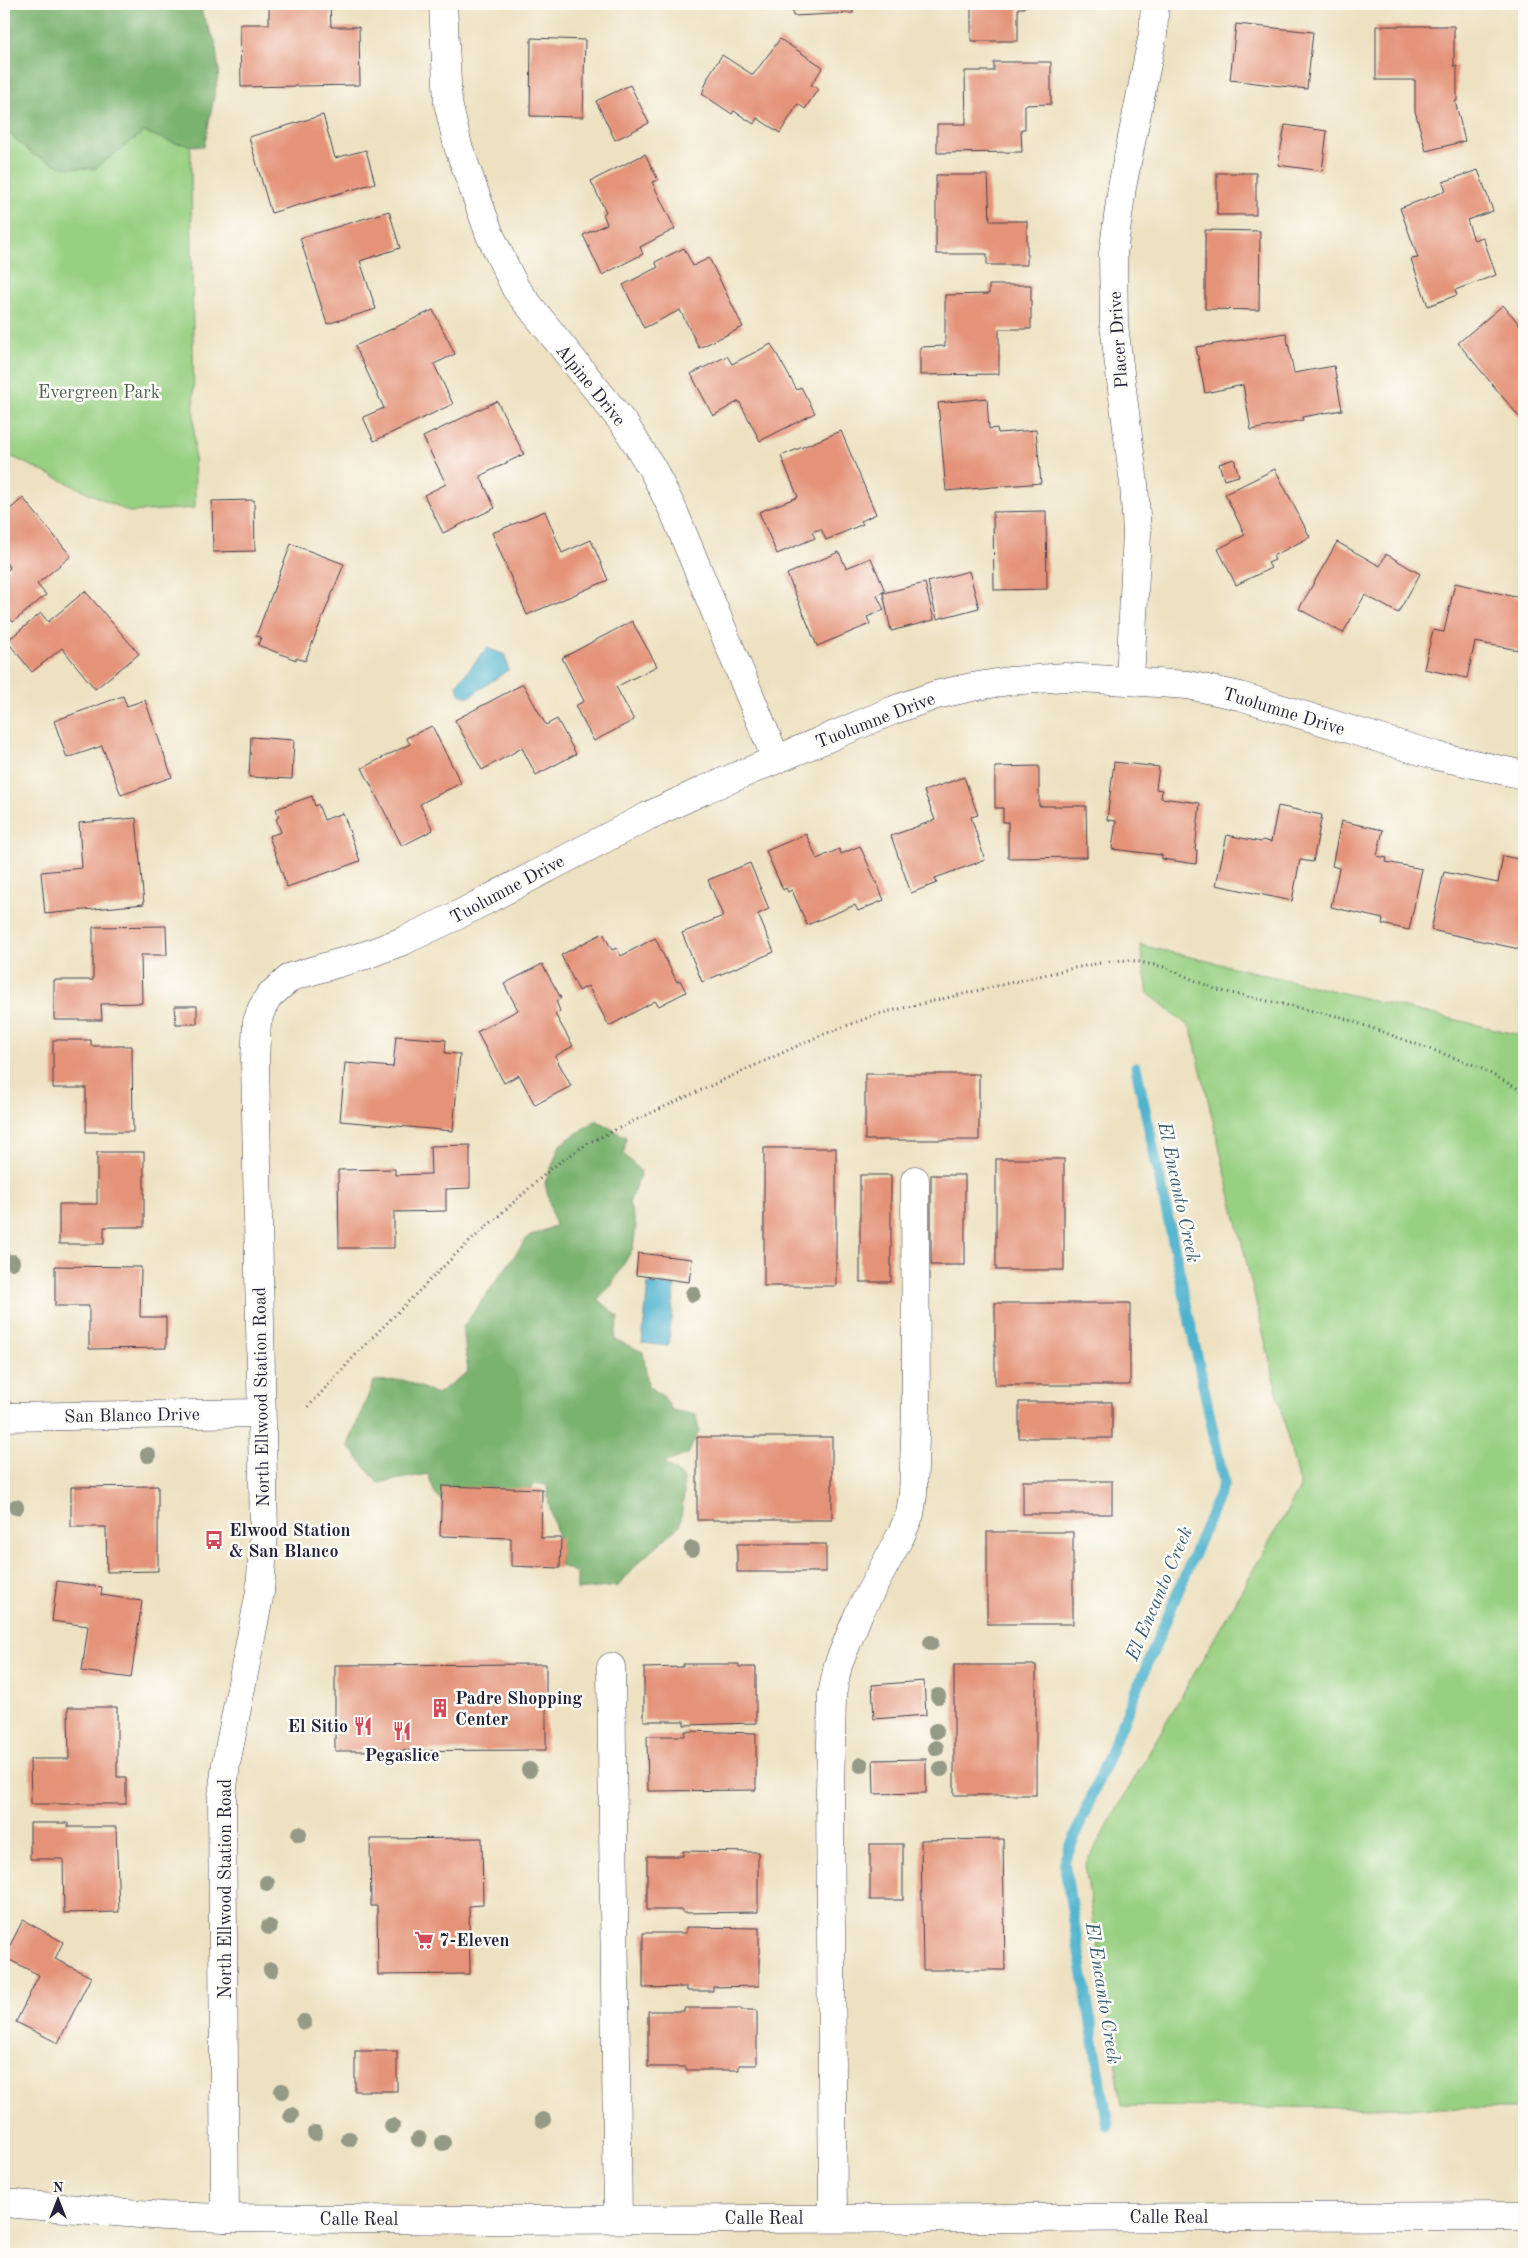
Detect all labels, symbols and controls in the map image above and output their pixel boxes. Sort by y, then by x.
street label: Placer Drive [1107,291,1131,389]
street label: Alpine Drive [552,341,628,430]
park label: Evergreen Park [38,384,160,402]
street label: Tuolumne Drive [1221,685,1347,739]
street label: Tuolumne Drive [813,690,938,752]
street label: Tuolumne Drive [447,852,568,928]
water label: El Encanto Creek [1153,1119,1202,1265]
street label: North Ellwood Station Road [251,1287,273,1507]
street label: San Blanco Drive [64,1406,200,1426]
place label: Elwood Station & San Blanco [229,1522,351,1561]
water label: El Encanto Creek [1123,1524,1197,1665]
bus stop icon: Elwood Station & San Blanco [203,1529,225,1551]
place label: Padre Shopping Center [455,1690,582,1729]
building icon: Padre Shopping Center [429,1697,451,1719]
restaurant icon: El Sitio [352,1715,374,1737]
place label: El Sitio [288,1718,348,1736]
restaurant icon: Pegaslice [391,1720,413,1742]
place label: Pegaslice [365,1747,439,1765]
street label: North Ellwood Station Road [217,1779,235,1999]
water label: El Encanto Creek [1081,1920,1122,2066]
supermarket icon: 7-Eleven [413,1929,435,1951]
place label: 7-Eleven [439,1932,510,1950]
north arrow [32,2176,82,2226]
text: N [53,2181,64,2195]
street label: Calle Real [1130,2209,1209,2227]
street label: Calle Real [725,2210,804,2228]
street label: Calle Real [320,2211,399,2229]

